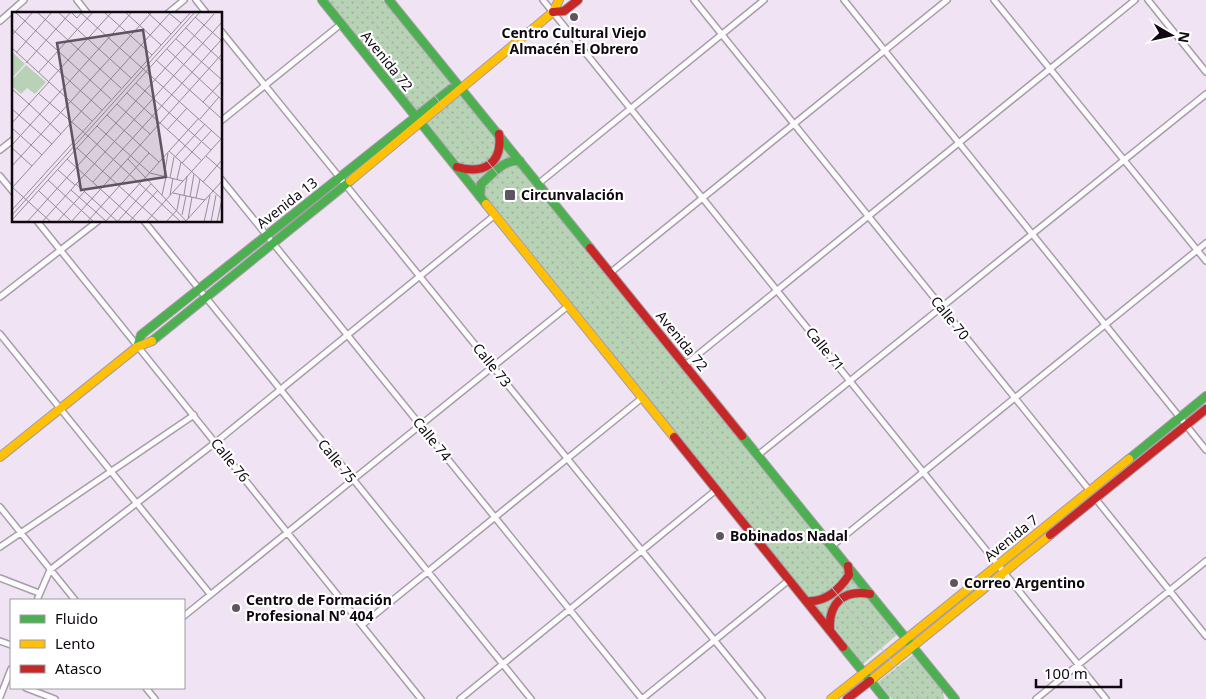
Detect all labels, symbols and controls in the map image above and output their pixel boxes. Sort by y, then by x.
north arrow [1146,10,1196,60]
marker: Centro Cultural Viejo Almacén El Obrero [568,11,580,23]
inset map [12,12,222,222]
place label: Centro Cultural Viejo Almacén El Obrero [501,23,647,58]
street label: Avenida 72 [357,27,418,95]
text: N [1174,30,1195,44]
street label: Avenida 13 [252,173,321,232]
place label: Circunvalación [521,185,624,204]
marker: Circunvalación [503,188,517,202]
street label: Calle 70 [927,292,974,344]
street label: Avenida 72 [652,307,713,375]
street label: Calle 71 [802,323,849,375]
street label: Calle 73 [469,339,516,391]
street label: Calle 74 [409,413,456,465]
street label: Calle 76 [207,434,254,486]
street label: Calle 75 [314,435,361,487]
street label: Avenida 7 [980,510,1042,565]
place label: Bobinados Nadal [730,526,848,545]
marker: Bobinados Nadal [714,530,726,542]
place label: Correo Argentino [964,573,1085,592]
marker: Correo Argentino [948,577,960,589]
place label: Centro de Formación Profesional N° 404 [246,590,392,625]
legend [10,599,185,689]
marker: Centro de Formación Profesional N° 404 [230,602,242,614]
text: Fluido [55,608,98,628]
text: Lento [55,633,95,653]
scale bar [1036,656,1121,688]
text: Atasco [55,658,102,678]
text: 100 m [1044,663,1088,683]

